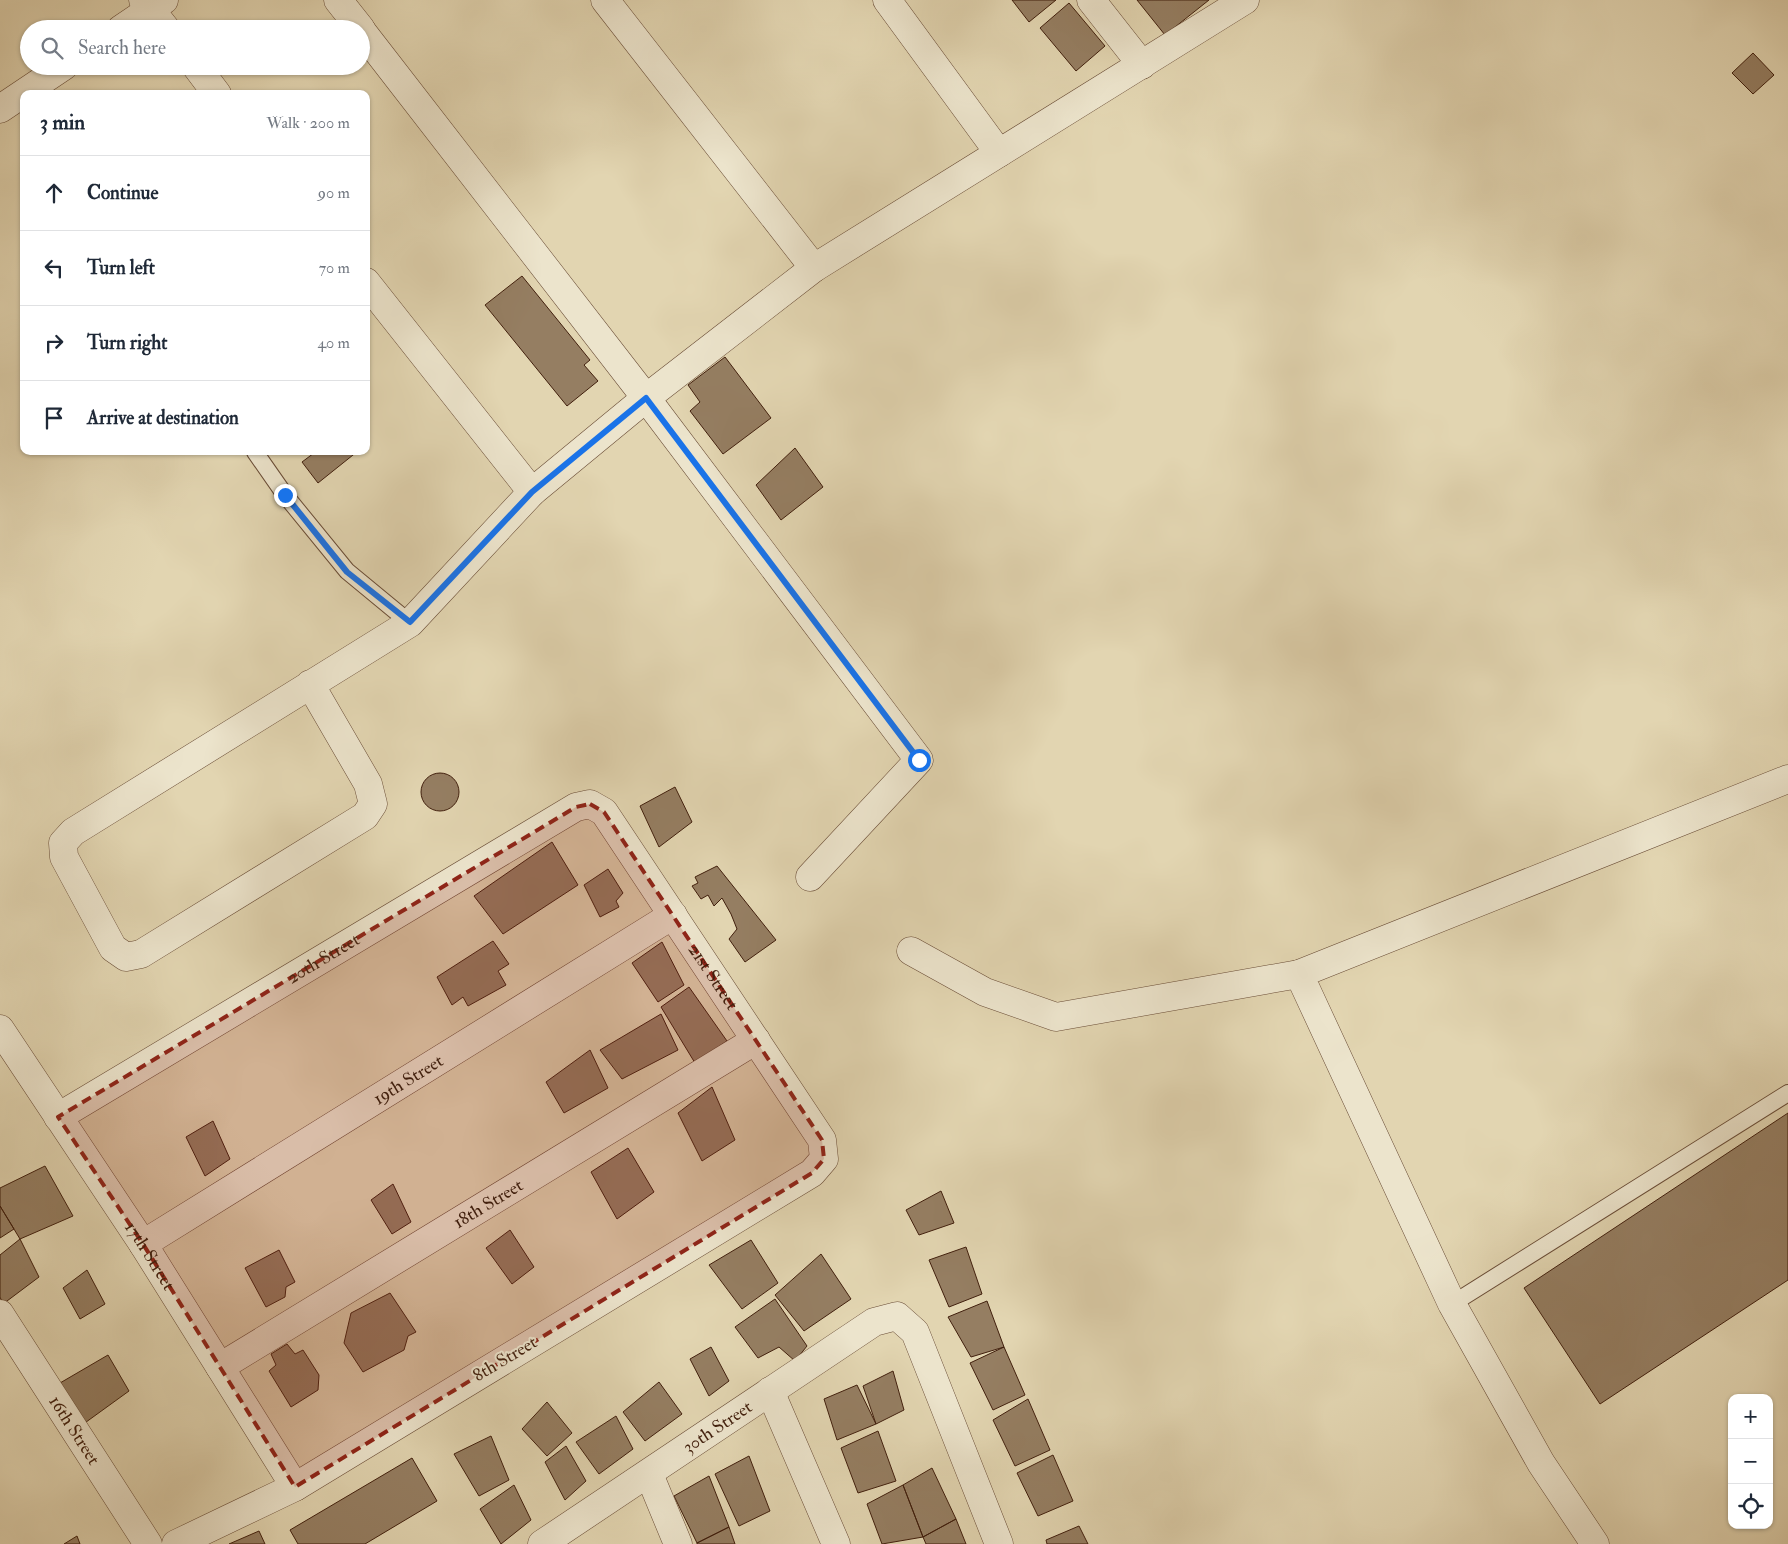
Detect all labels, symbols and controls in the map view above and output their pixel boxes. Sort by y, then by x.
search box [20,20,370,75]
icon: search [38,34,66,62]
text: Search here [78,36,166,60]
text: 3 min [40,109,85,136]
text: Walk · 200 m [267,113,350,133]
icon: ahead [40,179,68,207]
text: Continue [87,181,158,205]
text: 90 m [318,183,350,203]
icon: left [40,254,68,282]
text: Turn left [87,256,155,280]
text: 70 m [319,258,350,278]
icon: right [40,329,68,357]
text: Turn right [87,331,167,355]
text: 40 m [317,333,350,353]
icon: arrive [40,404,68,432]
text: Arrive at destination [87,406,239,430]
route end [274,484,297,507]
route start [908,749,931,772]
street label: 20th Street [283,928,364,989]
street label: 21st Street [683,939,744,1014]
street label: 19th Street [369,1049,447,1110]
street label: 18th Street [449,1173,527,1233]
street label: 17th Street [120,1217,181,1295]
street label: 8th Street [469,1331,541,1387]
street label: 16th Street [44,1391,106,1469]
map controls [1728,1394,1773,1529]
button: + [1728,1394,1773,1439]
street label: 30th Street [678,1395,757,1458]
button: − [1728,1439,1773,1484]
button: locate [1728,1484,1773,1529]

